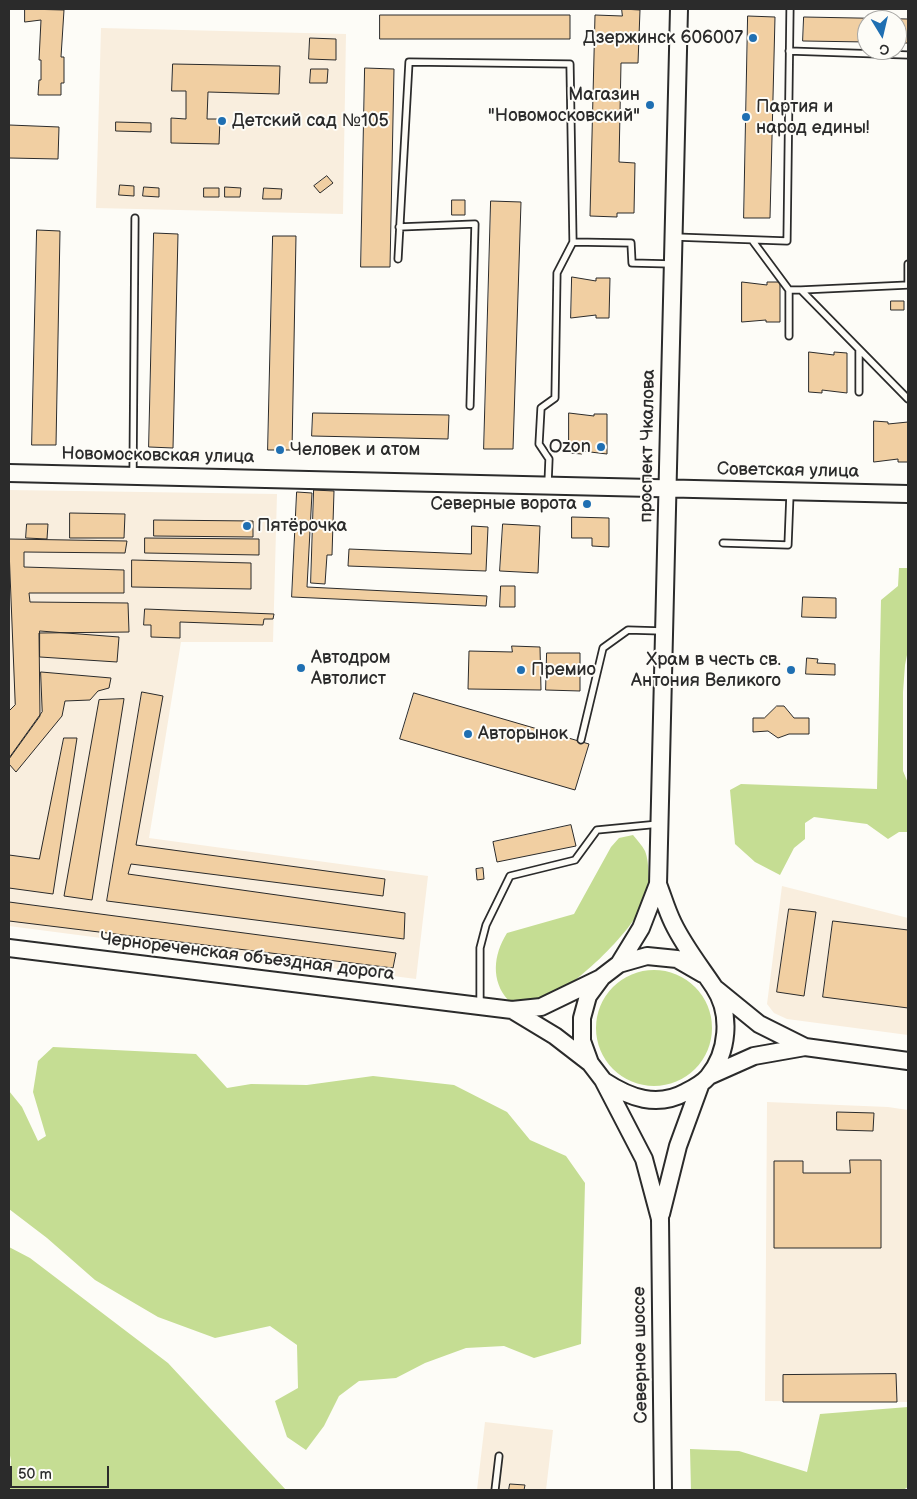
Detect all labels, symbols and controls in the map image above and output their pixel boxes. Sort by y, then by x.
north arrow [857,10,907,60]
place label: Дзержинск 606007 [583,27,743,49]
marker: Дзержинск 606007 [747,32,759,44]
text: С [878,40,890,58]
place label: Магазин "Новомосковский" [488,84,640,126]
place label: Партия и народ едины! [756,96,870,138]
marker: Магазин "Новомосковский" [644,99,656,111]
place label: Детский сад №105 [232,110,389,132]
marker: Партия и народ едины! [740,111,752,123]
marker: Детский сад №105 [216,115,228,127]
street label: проспект Чкалова [636,369,660,523]
place label: Ozon [549,436,591,458]
place label: Человек и атом [290,439,420,461]
marker: Ozon [595,441,607,453]
street label: Новомосковская улица [61,444,255,468]
marker: Человек и атом [274,444,286,456]
street label: Советская улица [717,459,859,483]
place label: Северные ворота [431,493,577,515]
marker: Северные ворота [581,498,593,510]
place label: Пятёрочка [257,515,347,537]
marker: Пятёрочка [241,520,253,532]
place label: Автодром Автолист [311,647,391,690]
place label: Храм в честь св. Антония Великого [631,649,781,692]
place label: Премио [531,659,596,681]
marker: Автодром Автолист [295,662,307,674]
marker: Премио [515,664,527,676]
marker: Храм в честь св. Антония Великого [785,664,797,676]
place label: Авторынок [478,723,568,745]
marker: Авторынок [462,728,474,740]
street label: Чернореченская объездная дорога [98,928,396,986]
street label: Северное шоссе [629,1286,653,1424]
scale bar [12,1456,111,1488]
text: 50 m [18,1465,52,1484]

